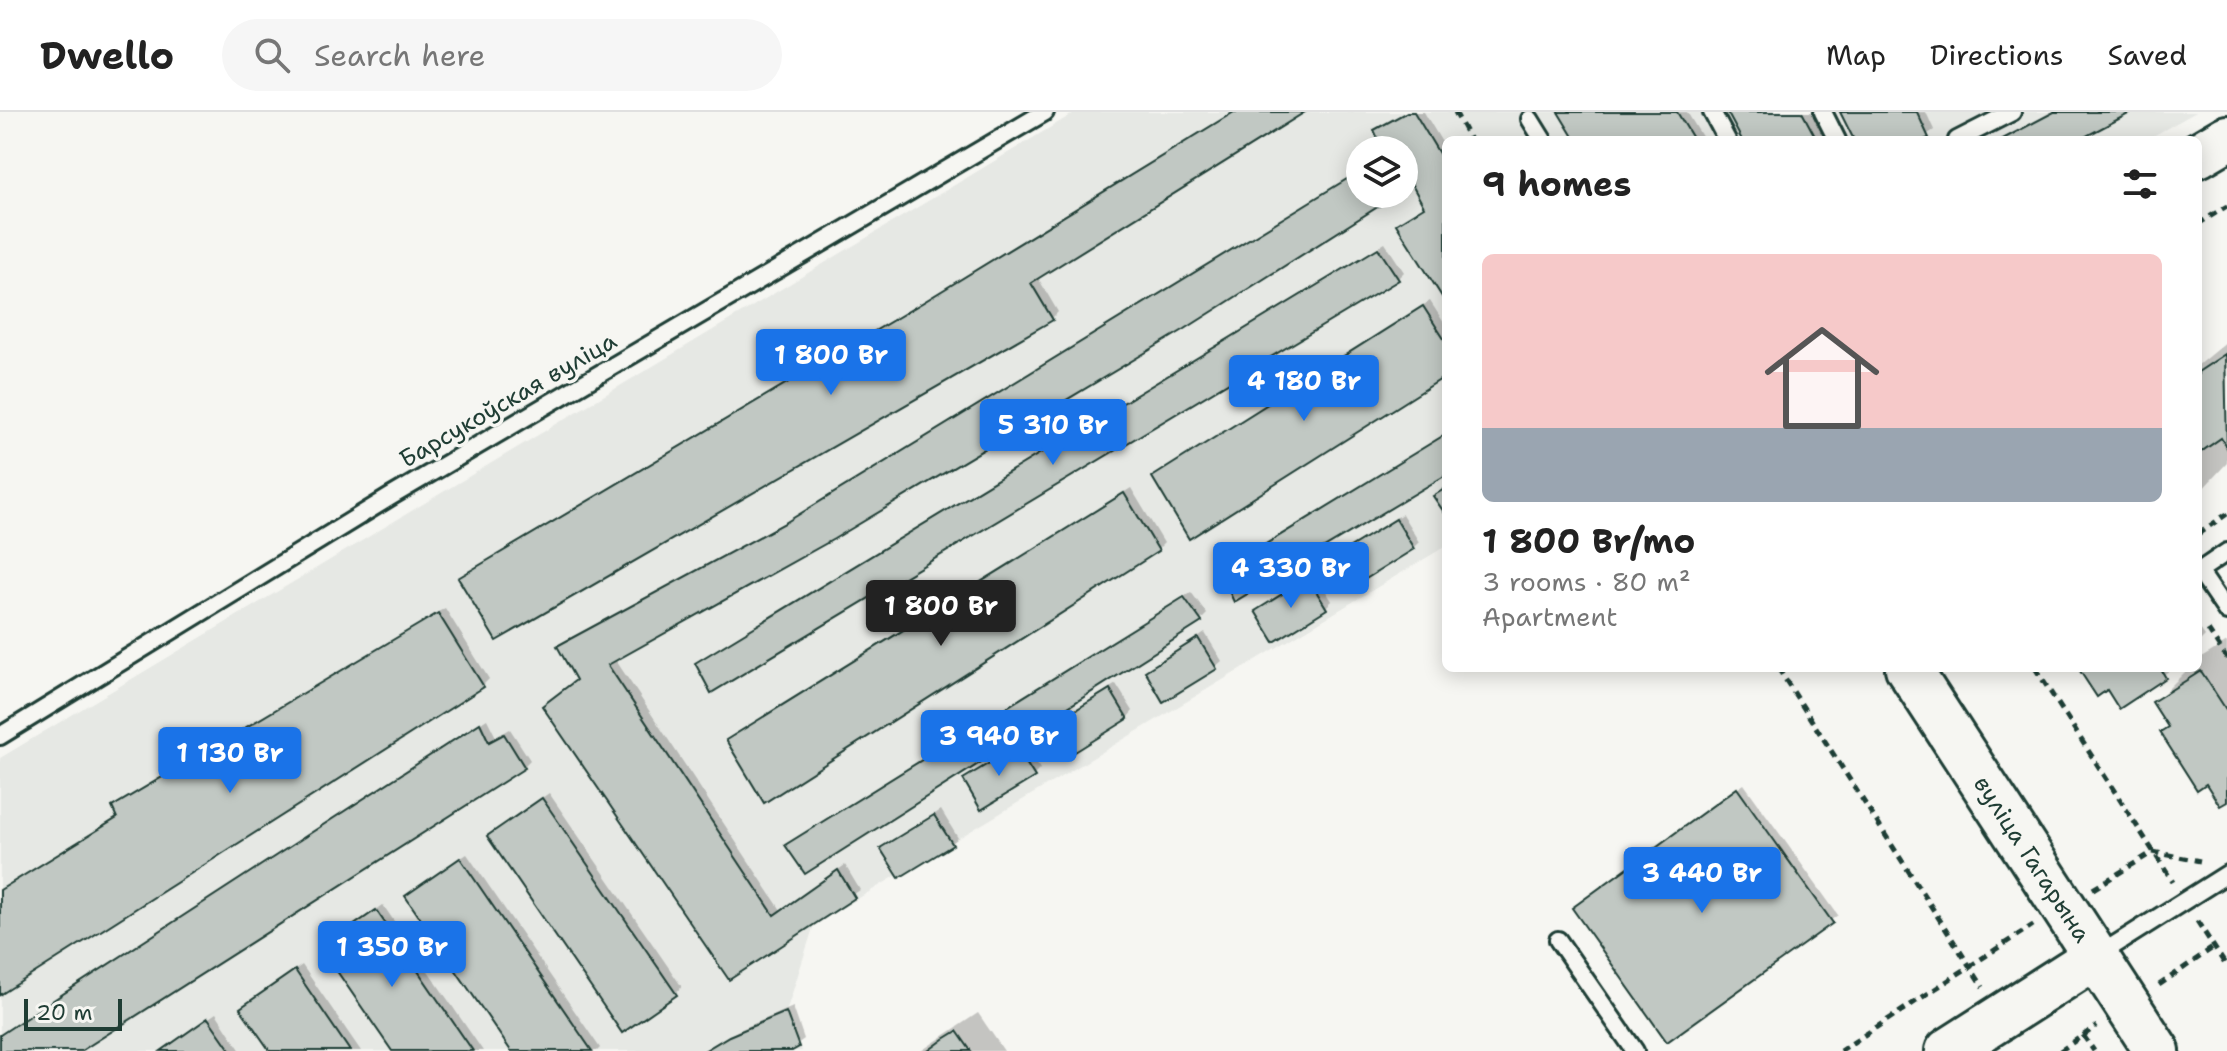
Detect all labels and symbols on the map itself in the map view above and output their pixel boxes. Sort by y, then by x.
street label: Барсукоўская вуліца [394,325,622,475]
pin: 1 800 Br [748,329,914,397]
pin: 4 180 Br [1221,355,1387,423]
pin: 5 310 Br [970,399,1136,467]
pin: 4 330 Br [1208,542,1374,610]
pin: 1 800 Br [858,580,1024,648]
pin: 3 940 Br [916,710,1082,778]
pin: 1 130 Br [147,727,313,795]
street label: вуліца Гагарына [1966,770,2098,949]
pin: 3 440 Br [1619,847,1785,915]
pin: 1 350 Br [309,921,475,989]
scale bar [24,995,122,1031]

